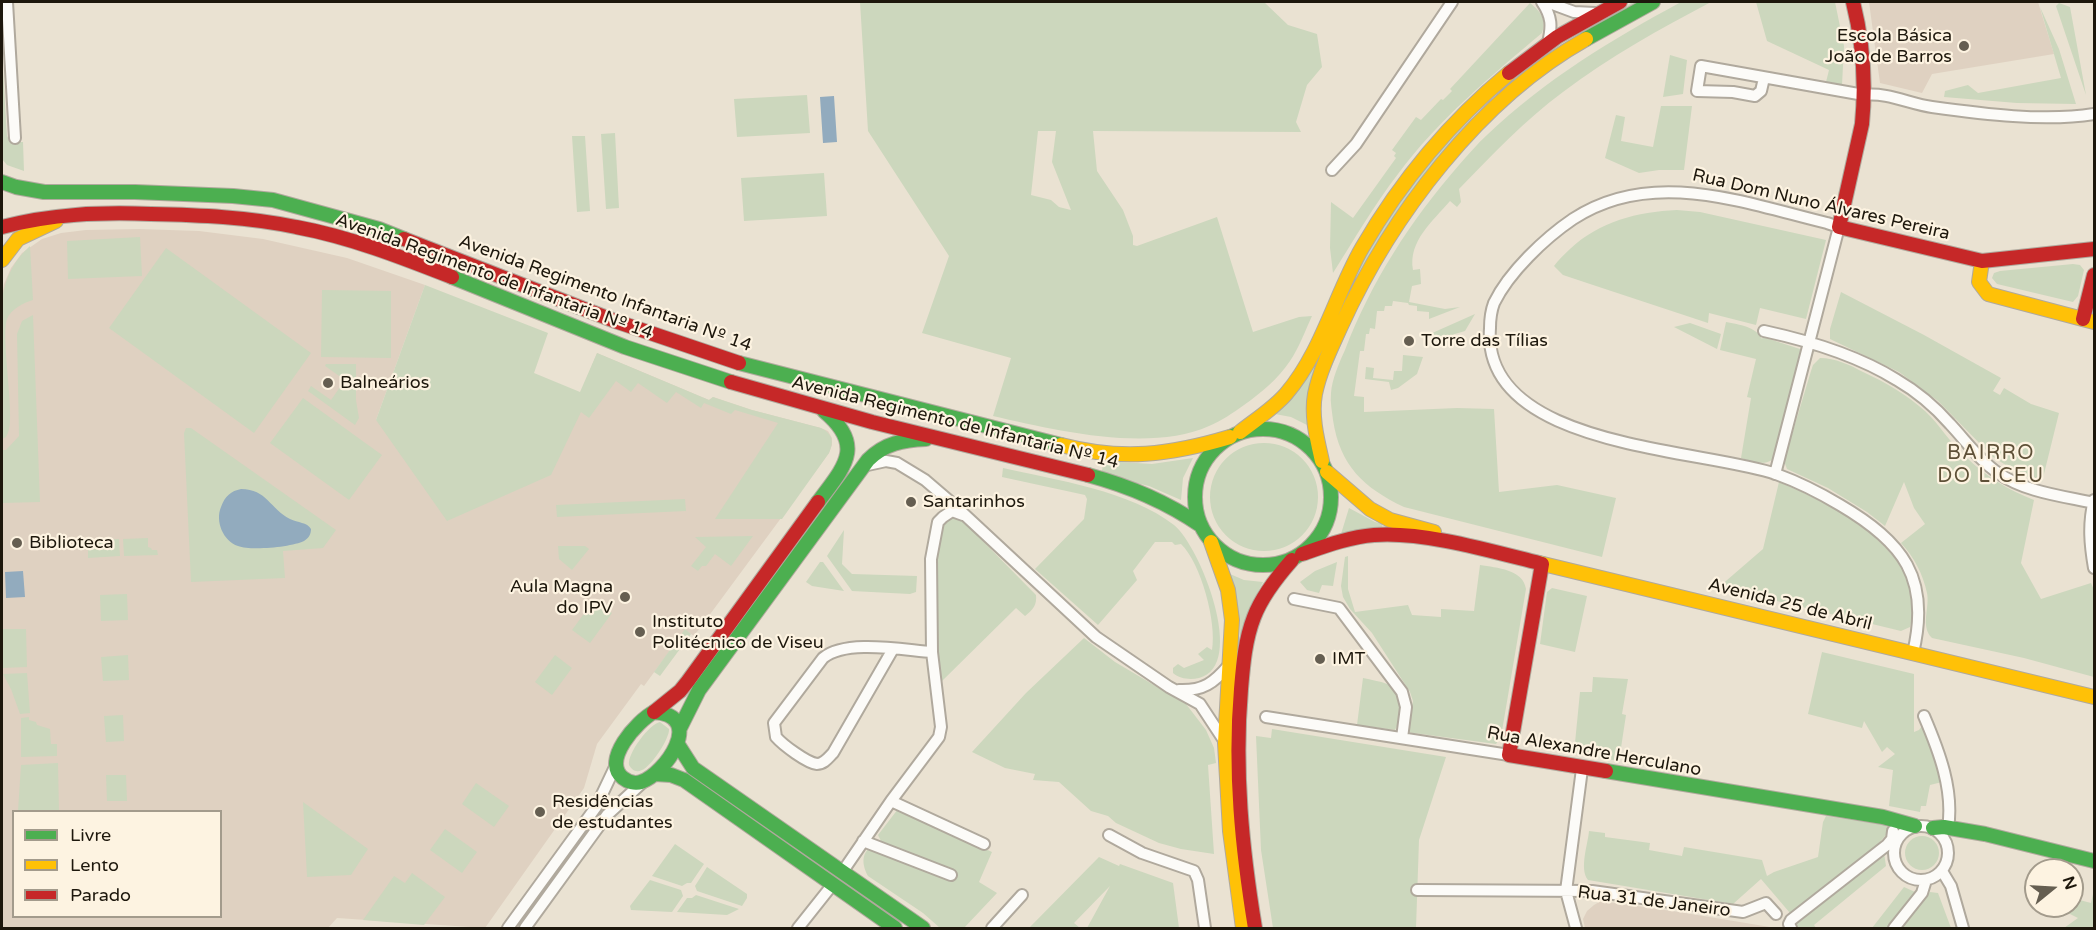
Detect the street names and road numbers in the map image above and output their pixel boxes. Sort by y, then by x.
street label: Rua Dom Nuno Álvares Pereira [1690,165,1952,245]
street label: Avenida Regimento de Infantaria Nº 14 [332,209,656,345]
street label: Avenida Regimento Infantaria Nº 14 [456,231,754,357]
street label: Avenida Regimento de Infantaria Nº 14 [789,372,1121,474]
street label: Avenida 25 de Abril [1706,574,1874,636]
street label: Rua Alexandre Herculano [1485,722,1703,782]
street label: Rua 31 de Janeiro [1576,882,1732,922]

